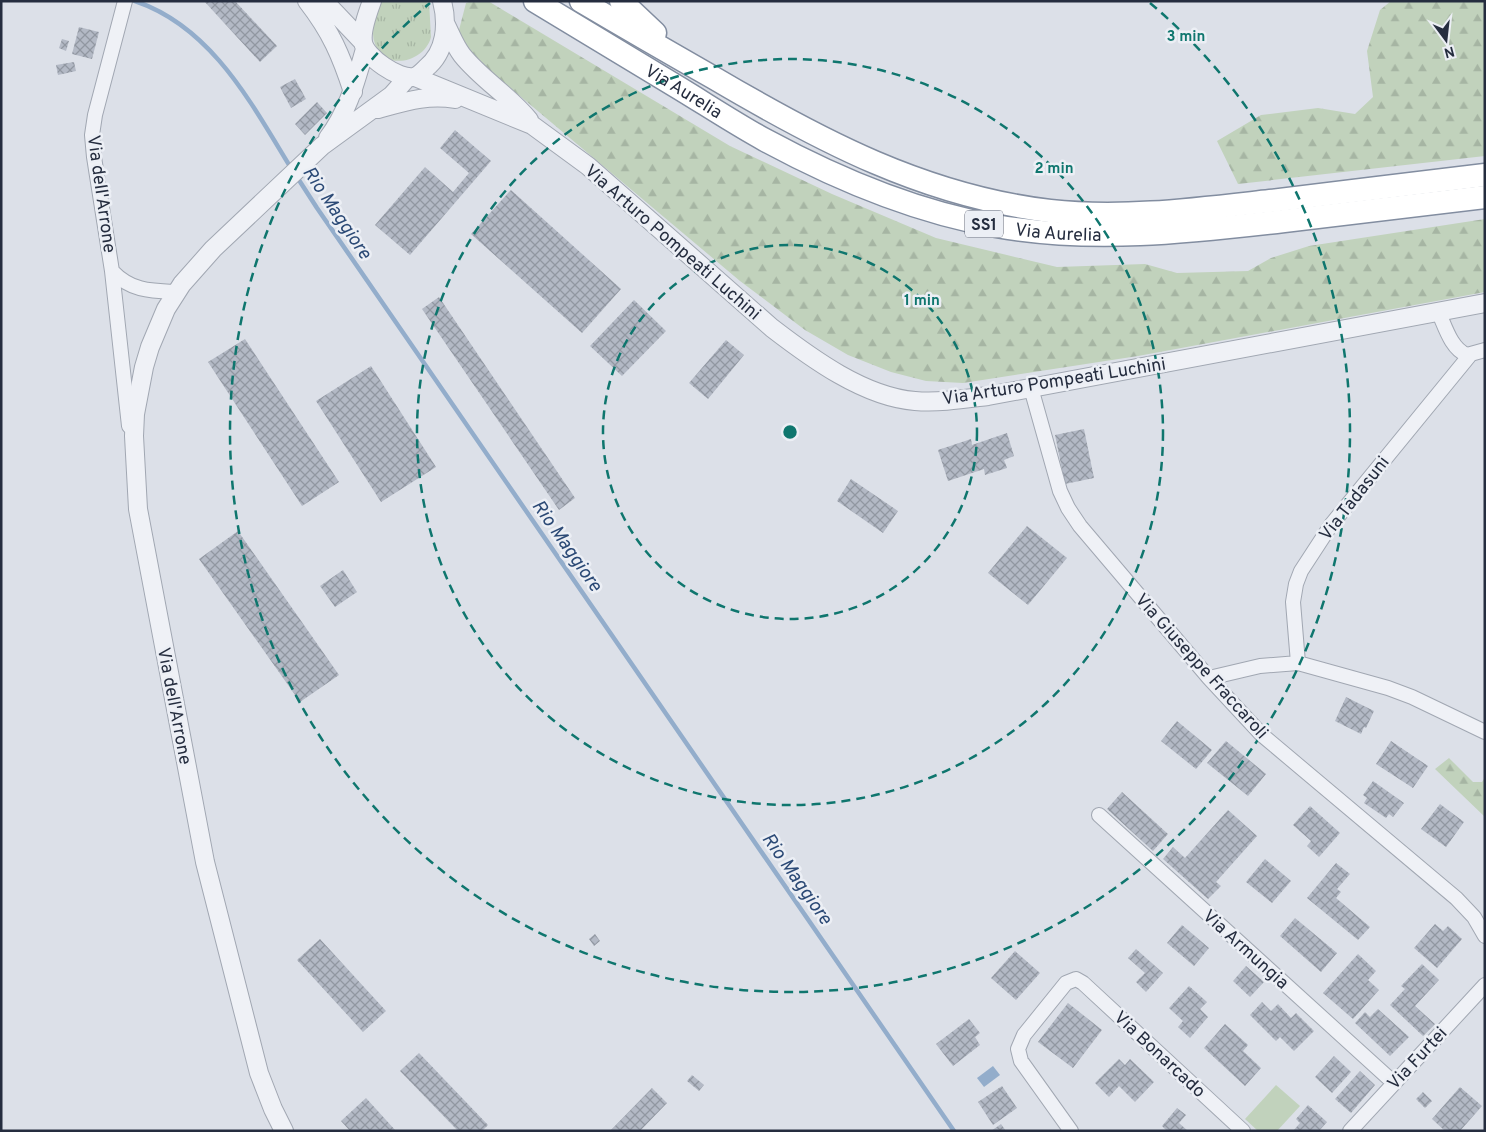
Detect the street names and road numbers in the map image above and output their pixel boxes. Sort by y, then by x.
street label: Via Aurelia [640,60,726,125]
street label: Via dell'Arrone [81,134,120,255]
street label: Via Arturo Pompeati Luchini [579,160,765,326]
road number: SS1 [965,210,1003,238]
street label: Via Aurelia [1013,219,1102,248]
street label: Via Arturo Pompeati Luchini [941,353,1168,412]
street label: Via Tadasuni [1315,452,1395,546]
street label: Via Giuseppe Fraccaroli [1129,589,1272,745]
street label: Via dell'Arrone [151,646,196,767]
street label: Via Armungia [1197,905,1293,995]
street label: Via Bonarcado [1108,1007,1210,1103]
street label: Via Furtei [1383,1023,1453,1095]

